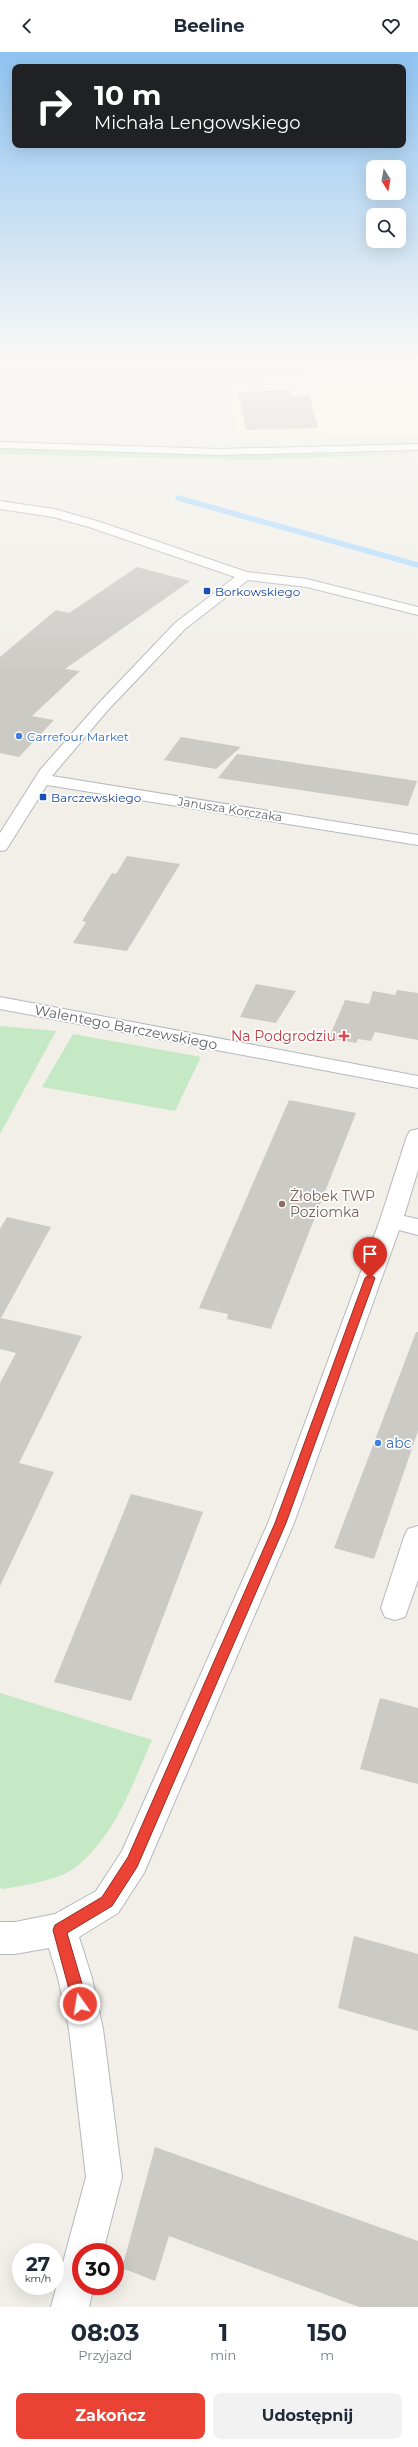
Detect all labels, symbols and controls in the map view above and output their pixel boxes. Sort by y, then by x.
icon: back [16,15,38,37]
text: Beeline [173,15,245,37]
icon: heart [380,15,402,37]
text: 10 m [94,78,161,112]
icon: right [28,80,80,132]
text: Michała Lengowskiego [94,112,301,134]
north arrow [366,160,406,200]
map controls [366,160,406,248]
button: search [366,208,406,248]
place label: Borkowskiego [215,584,300,599]
marker: Borkowskiego [202,586,212,596]
place label: Carrefour Market [27,729,129,744]
marker: Carrefour Market [14,731,24,741]
place label: Barczewskiego [51,790,141,805]
marker: Barczewskiego [38,792,48,802]
street label: Janusza Korczaka [176,793,283,825]
street label: Walentego Barczewskiego [33,1000,219,1054]
place label: Na Podgrodziu [231,1027,336,1045]
marker: Na Podgrodziu [339,1031,349,1041]
place label: Żłobek TWP Poziomka [290,1187,375,1221]
marker: Żłobek TWP Poziomka [277,1199,287,1209]
pin [353,1237,387,1278]
icon: arrive [359,1243,381,1265]
place label: abc [386,1434,412,1452]
marker: abc [373,1438,383,1448]
position arrow [59,1983,101,2025]
speed limit sign: 30 [72,2243,124,2295]
text: 27 [26,2252,50,2276]
text: km/h [25,2272,51,2285]
text: 08:03 [71,2318,140,2347]
text: 1 [219,2318,228,2347]
text: 150 [307,2318,347,2347]
text: Przyjazd [78,2347,132,2363]
text: min [210,2347,236,2363]
text: m [320,2347,334,2363]
button: Zakończ [16,2393,205,2439]
button: Udostępnij [213,2393,402,2439]

